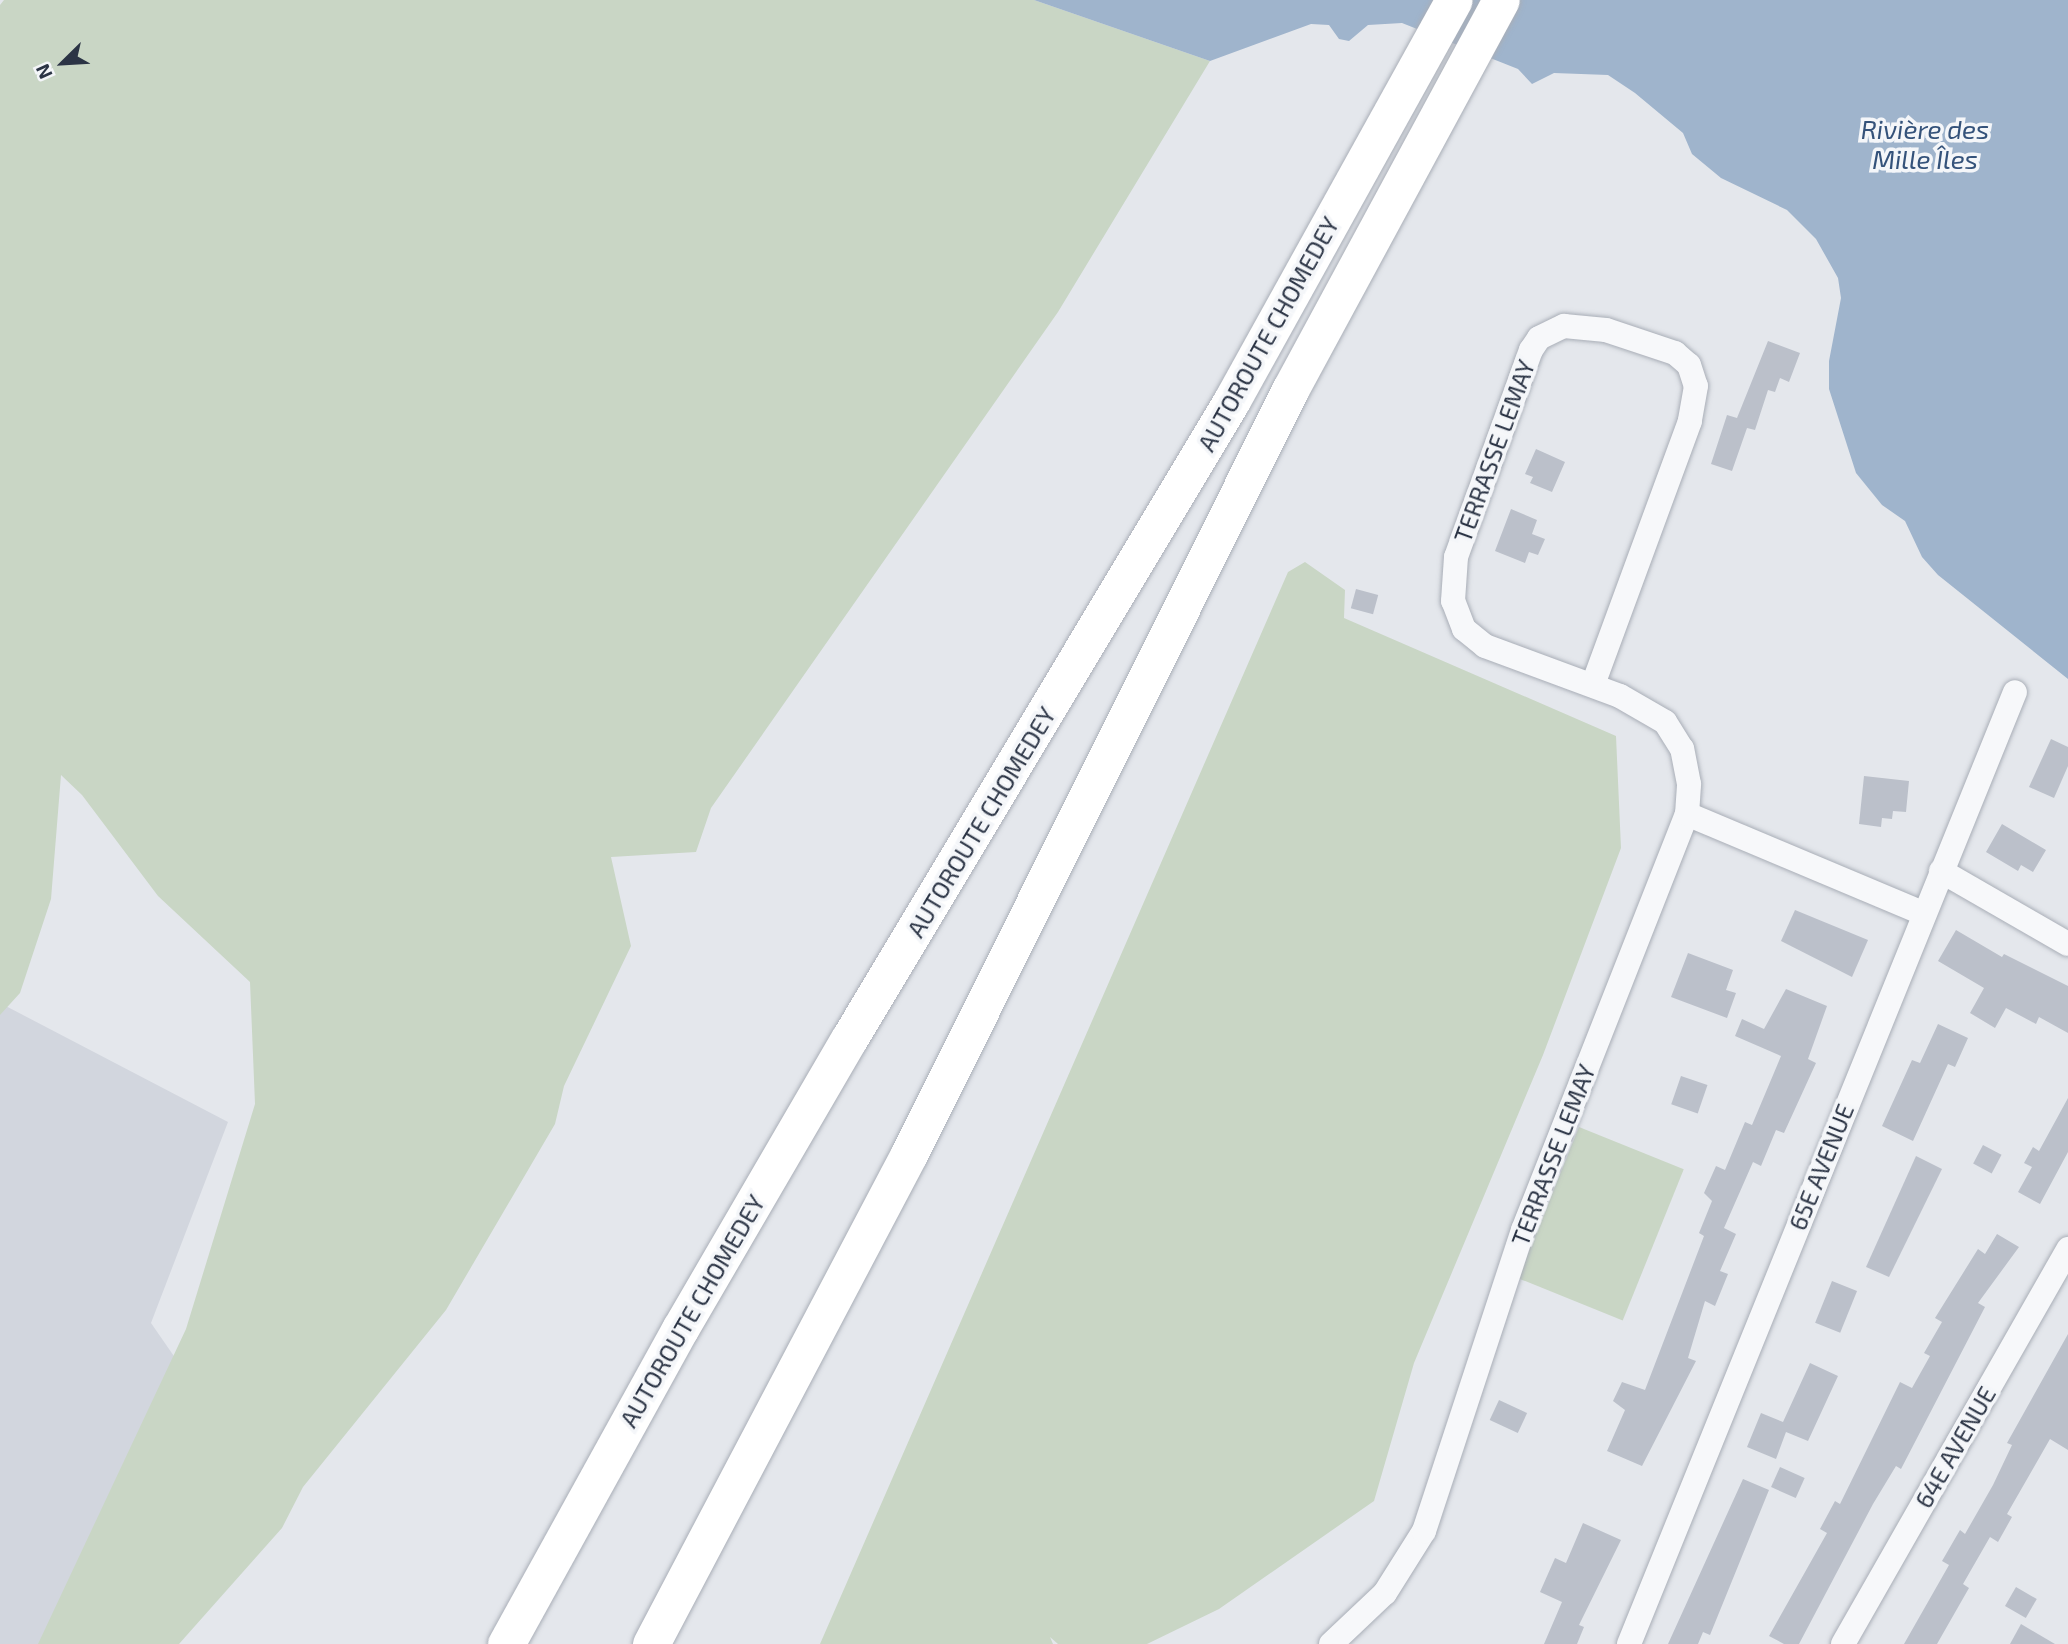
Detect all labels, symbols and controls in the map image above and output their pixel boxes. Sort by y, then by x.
north arrow [28,28,98,98]
text: N [30,61,57,83]
water label: Rivière des Mille Îles [1861,113,1989,174]
street label: AUTOROUTE CHOMEDEY [1192,212,1344,456]
street label: TERRASSE LEMAY [1448,356,1540,546]
street label: AUTOROUTE CHOMEDEY [901,702,1061,942]
street label: TERRASSE LEMAY [1505,1060,1601,1250]
street label: 65E AVENUE [1783,1100,1859,1234]
street label: AUTOROUTE CHOMEDEY [614,1190,770,1432]
street label: 64E AVENUE [1909,1381,2001,1513]

